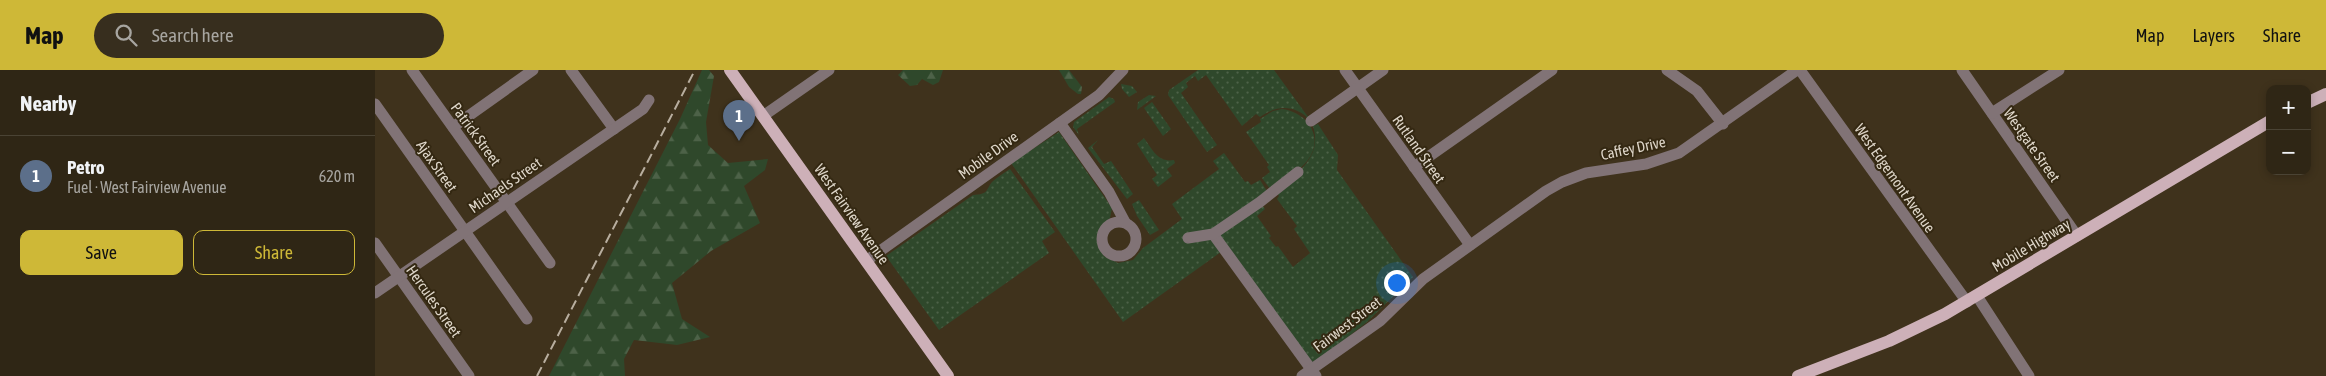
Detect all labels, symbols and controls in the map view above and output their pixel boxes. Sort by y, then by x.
search box [94,13,444,58]
icon: search [112,21,140,49]
text: Map [25,22,64,49]
text: Search here [152,24,234,46]
text: Map [2135,25,2164,46]
text: Layers [2192,25,2235,46]
text: Share [2263,25,2301,46]
map controls [2266,85,2311,175]
button: + [2266,85,2311,130]
text: Nearby [20,91,76,115]
street label: Patrick Street [448,99,504,169]
pin: 1 [723,100,755,141]
street label: Westgate Street [2000,105,2064,185]
street label: Rutland Street [1389,112,1449,186]
street label: West Edgemont Avenue [1851,121,1939,236]
street label: Mobile Drive [955,128,1021,182]
button: − [2266,130,2311,175]
street label: Caffey Drive [1599,133,1667,163]
street label: Ajax Street [413,137,461,195]
street label: Michaels Street [466,154,544,216]
text: Petro [67,156,105,178]
street label: West Fairview Avenue [811,161,893,267]
text: 1 [32,167,40,185]
text: 620 m [319,167,355,185]
text: Fuel · West Fairview Avenue [67,178,227,196]
street label: Mobile Highway [1989,215,2073,275]
button: Save [20,230,183,275]
button: Share [193,230,355,275]
street label: Hercules Street [403,262,465,340]
your location [1384,270,1410,296]
street label: Fairwest Street [1310,293,1384,355]

